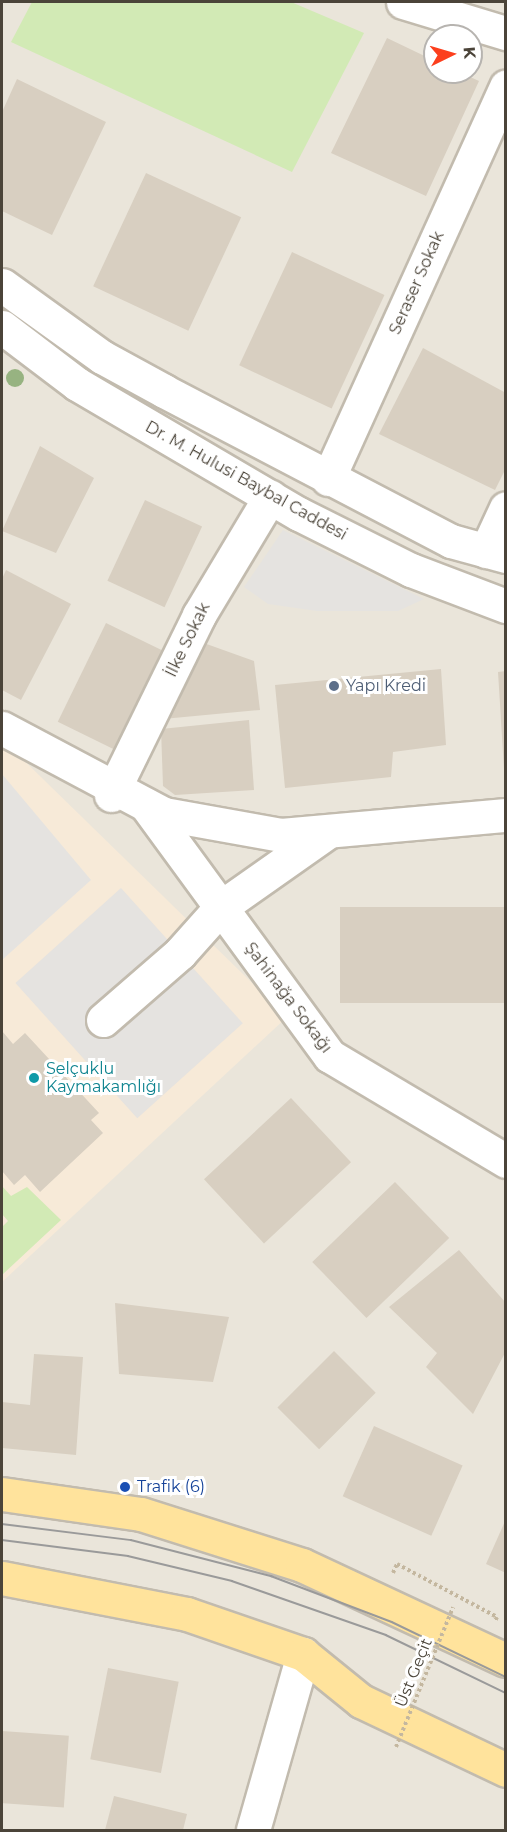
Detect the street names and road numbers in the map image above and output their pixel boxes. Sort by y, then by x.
street label: Seraser Sokak [386,228,448,338]
street label: Dr. M. Hulusi Baybal Caddesi [142,417,350,545]
street label: İlke Sokak [162,600,214,680]
street label: Şahinağa Sokağı [240,939,336,1057]
street label: Üst Geçit [391,1636,437,1710]

